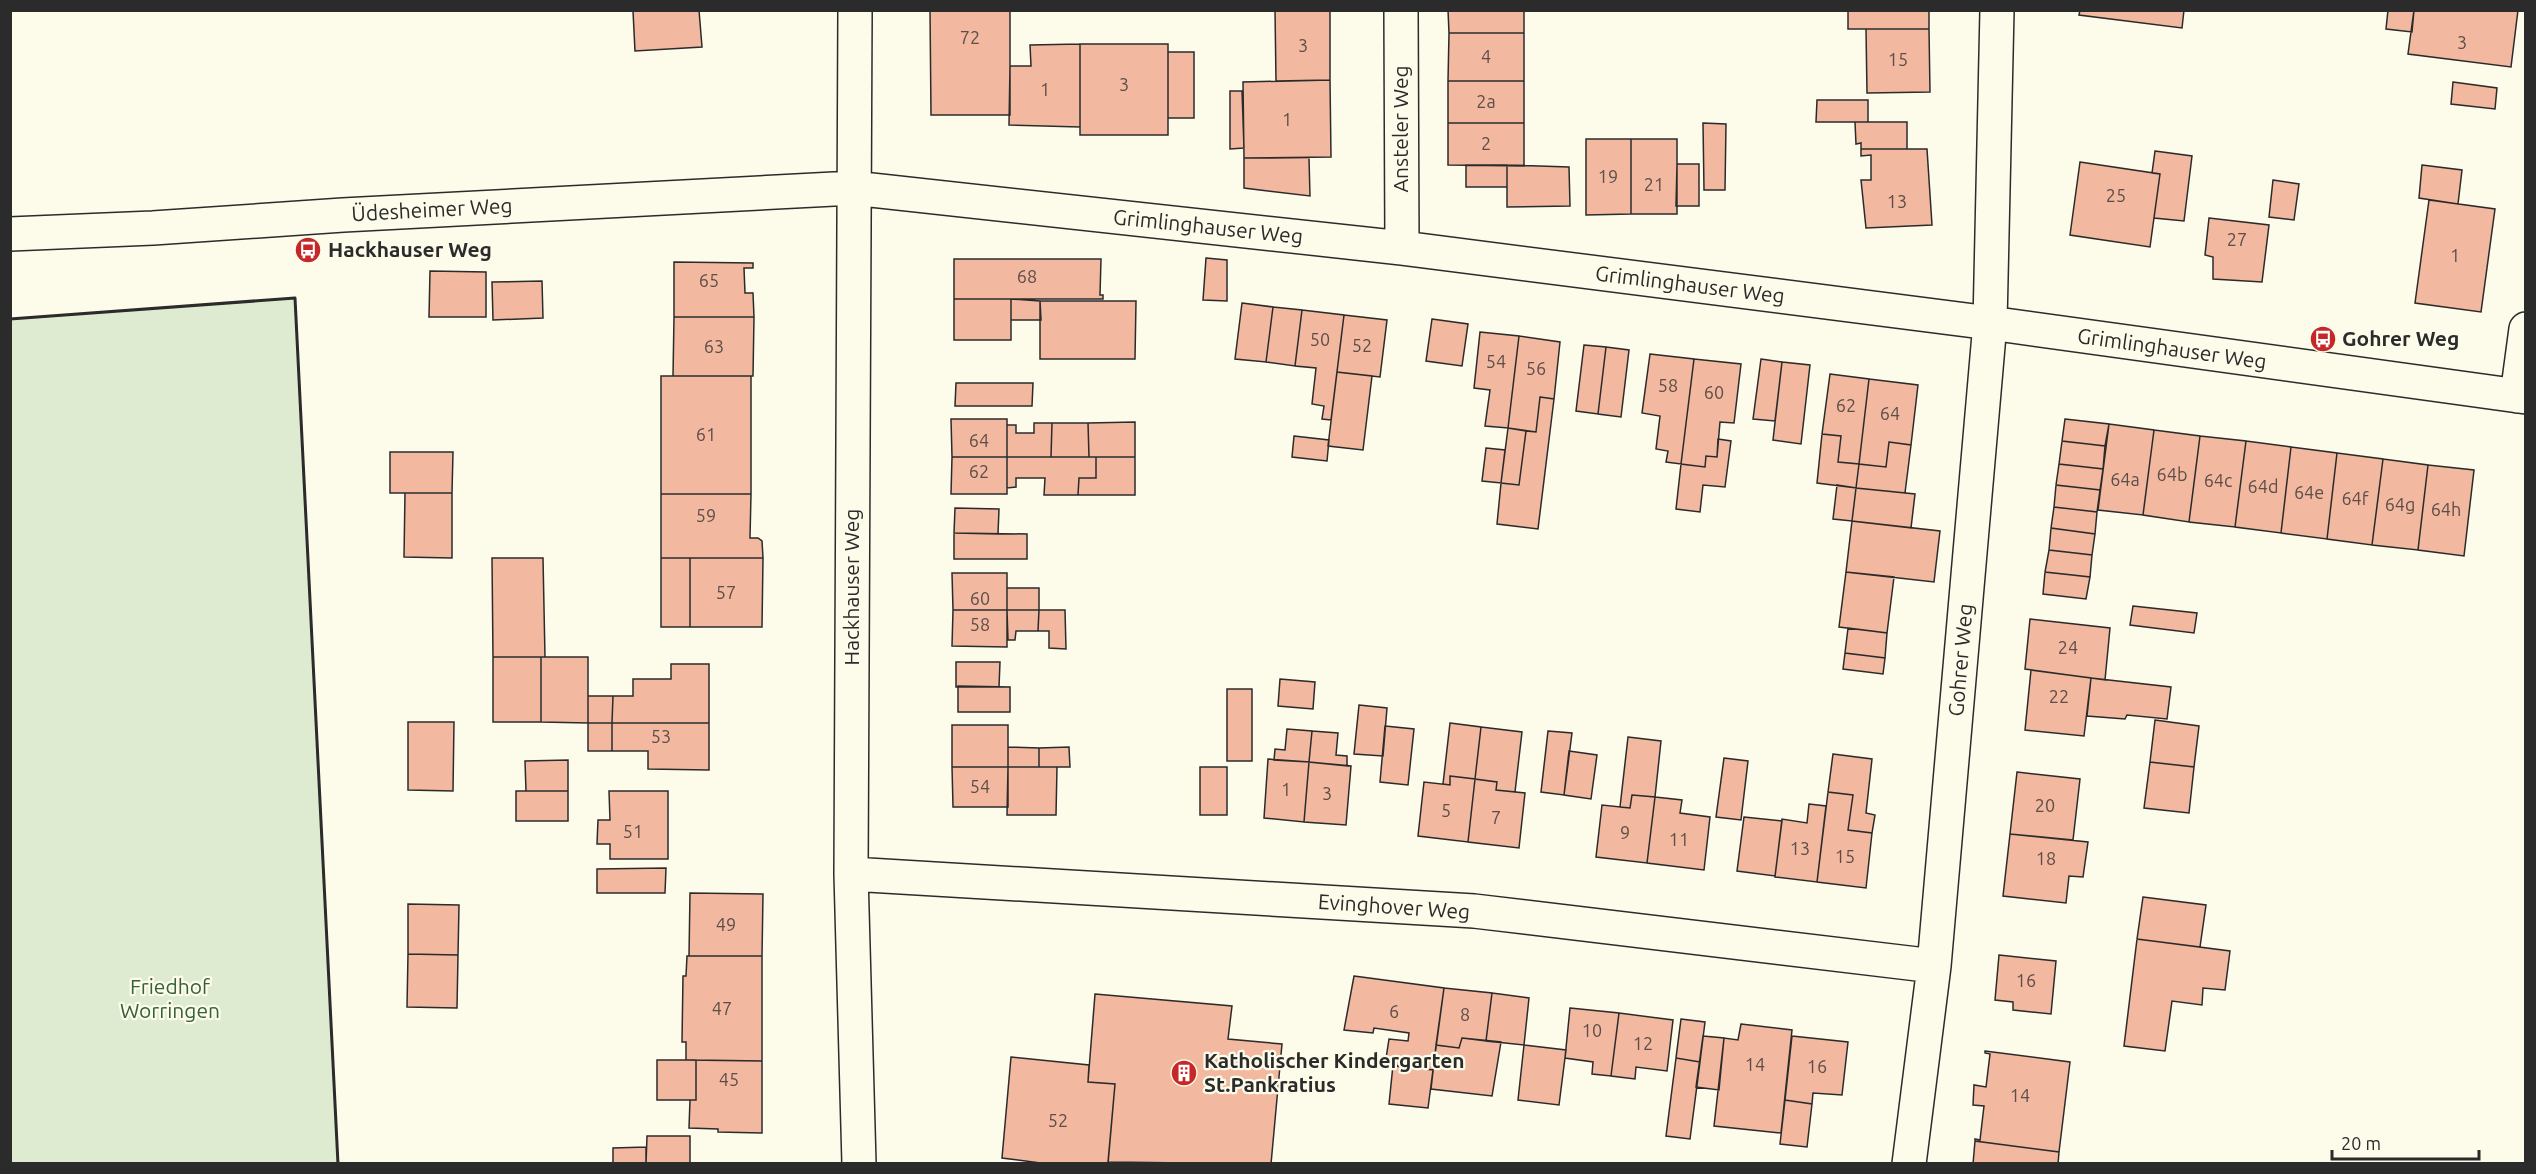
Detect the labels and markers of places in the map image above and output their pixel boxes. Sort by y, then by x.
bus stop icon: Hackhauser Weg [293,235,323,265]
place label: Hackhauser Weg [328,237,492,261]
bus stop icon: Gohrer Weg [2308,324,2338,354]
place label: Gohrer Weg [2342,326,2459,350]
place label: Katholischer Kindergarten St.Pankratius [1204,1048,1465,1096]
building icon: Katholischer Kindergarten St.Pankratius [1169,1058,1199,1088]

